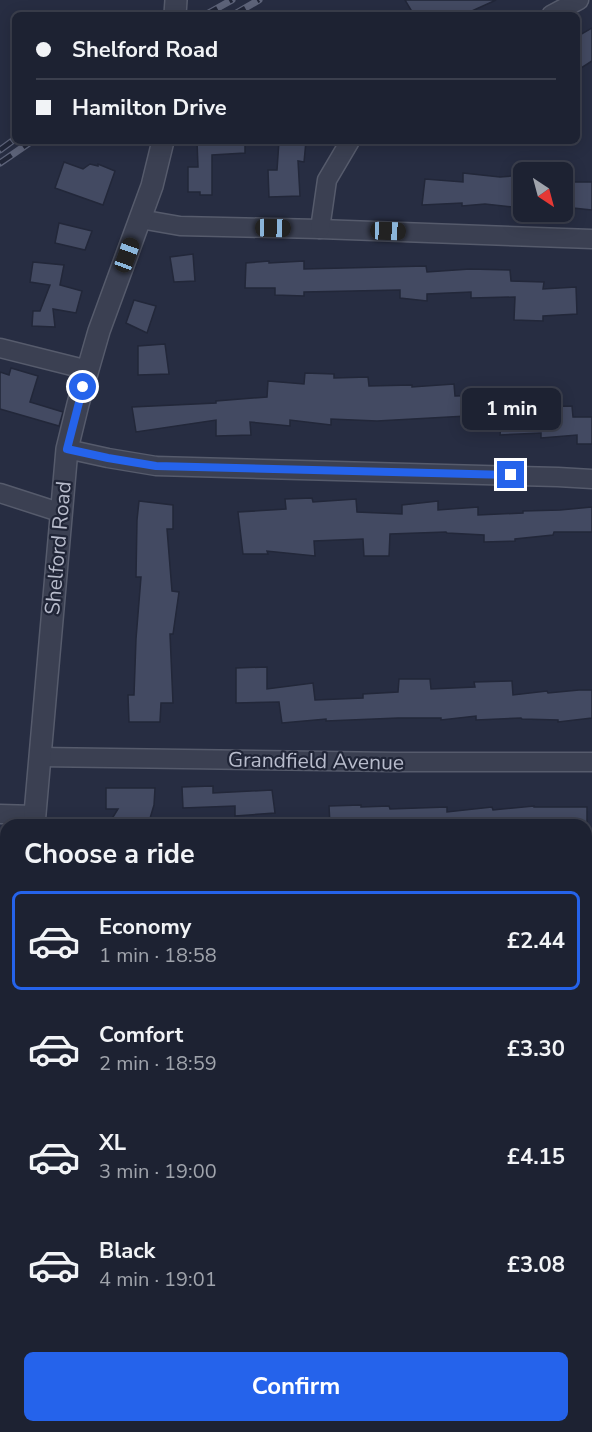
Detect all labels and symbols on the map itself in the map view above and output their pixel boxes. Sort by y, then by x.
north arrow [513,162,573,222]
car [255,219,291,237]
car [370,221,406,241]
car [112,235,142,275]
route start [69,373,96,400]
callout: 1 min [462,388,560,430]
route end [497,461,524,488]
street label: Shelford Road [38,480,78,616]
street label: Grandfield Avenue [228,745,404,777]

